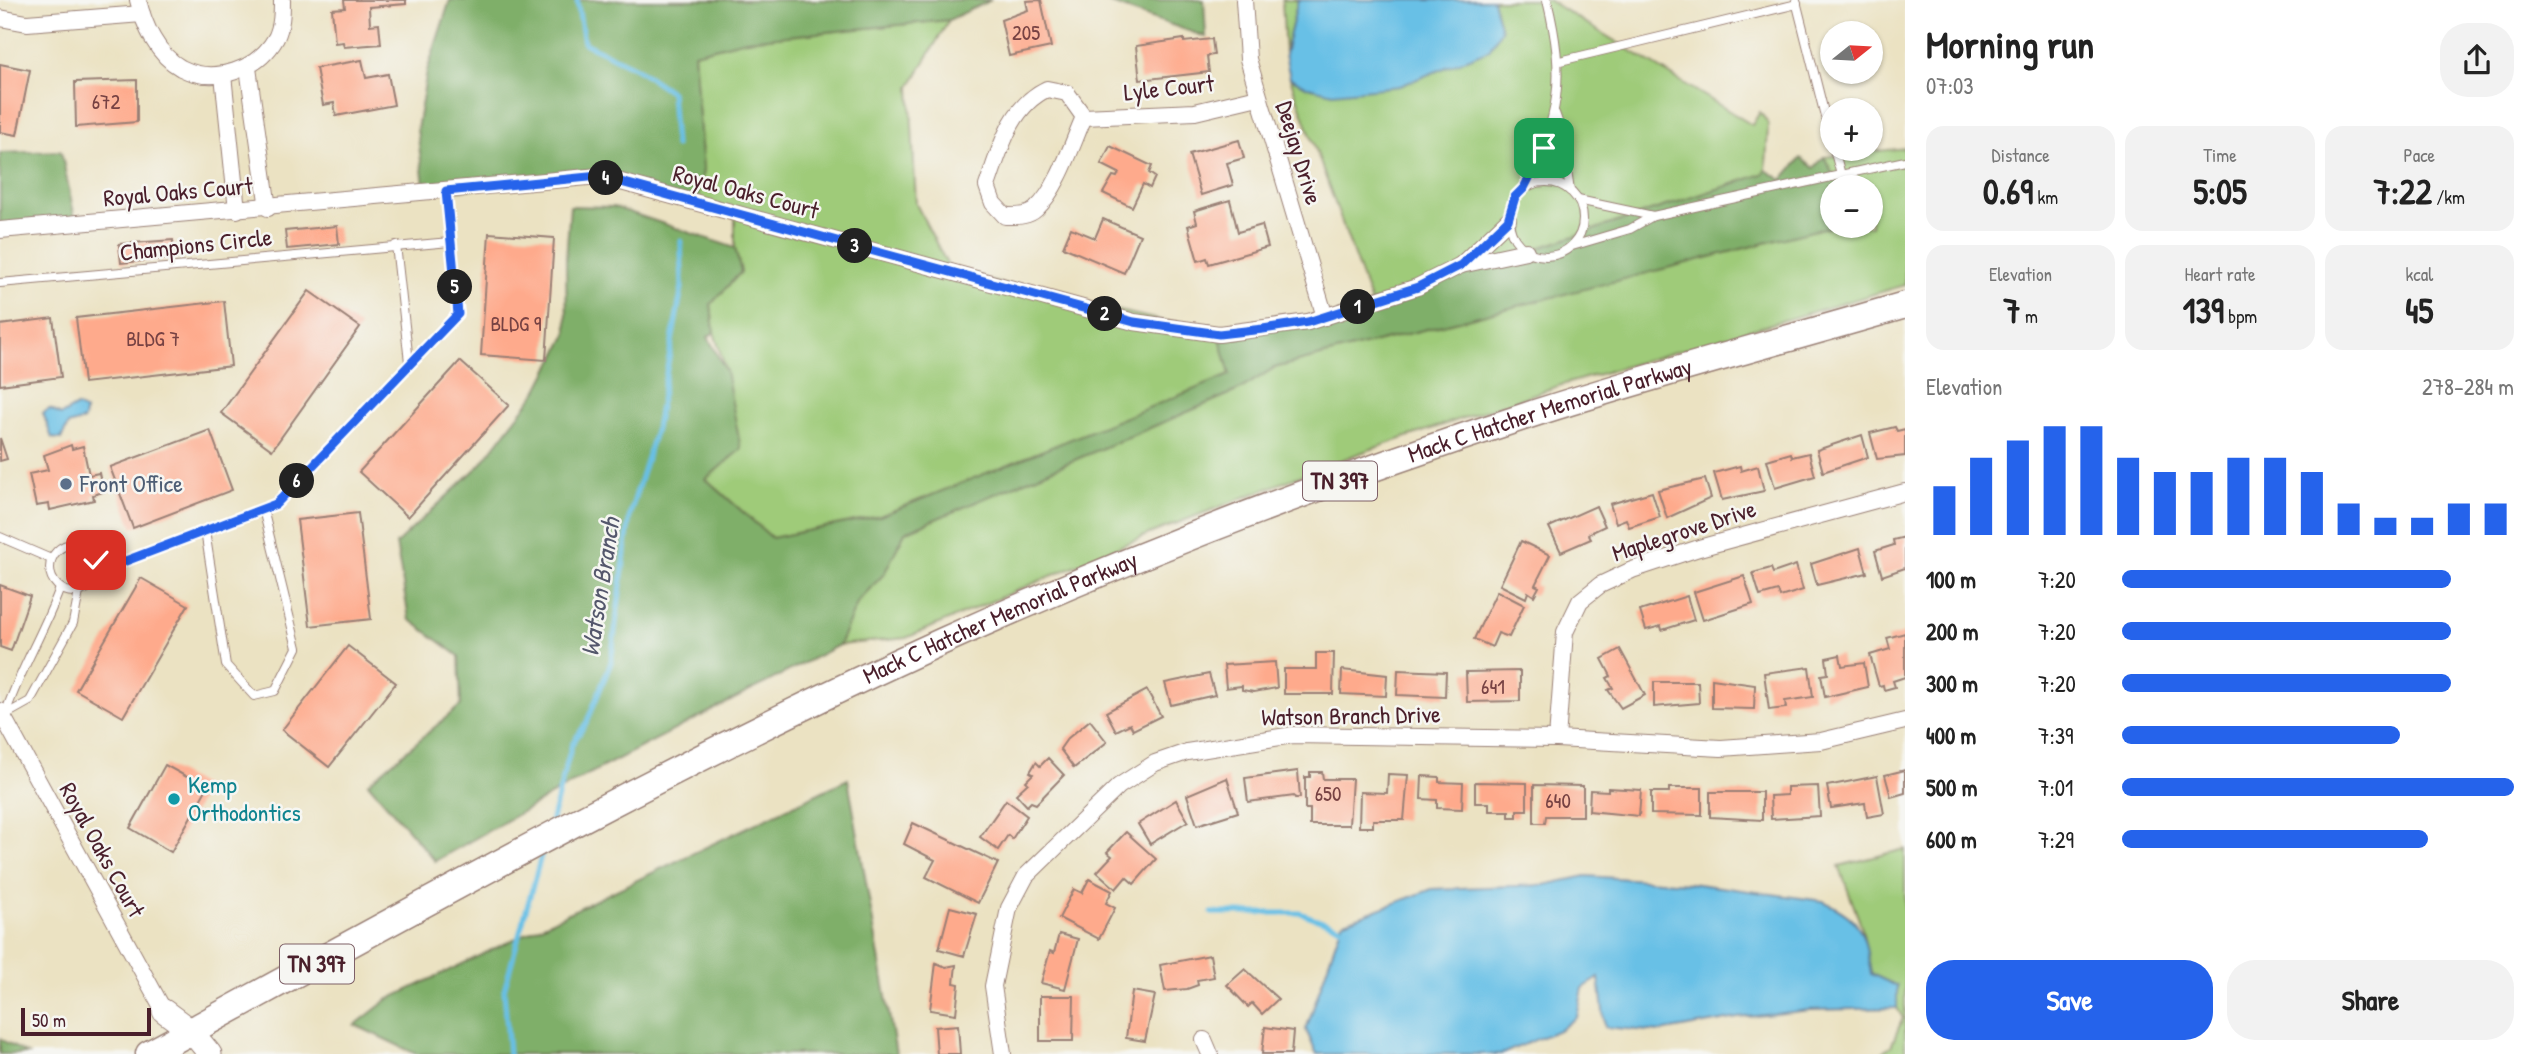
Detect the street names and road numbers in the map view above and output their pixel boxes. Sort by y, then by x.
street label: Lyle Court [1122,66,1216,108]
street label: Deejay Drive [1269,97,1331,209]
street label: Royal Oaks Court [670,156,823,226]
street label: Royal Oaks Court [102,168,254,213]
street label: Champions Circle [118,220,274,268]
street label: Mack C Hatcher Memorial Parkway [1403,349,1696,470]
road number: TN 397 [1303,461,1377,500]
street label: Maplegrove Drive [1608,492,1760,568]
street label: Mack C Hatcher Memorial Parkway [857,543,1142,691]
street label: Watson Branch Drive [1261,697,1441,733]
street label: Royal Oaks Court [53,776,153,923]
road number: TN 397 [280,945,354,984]

